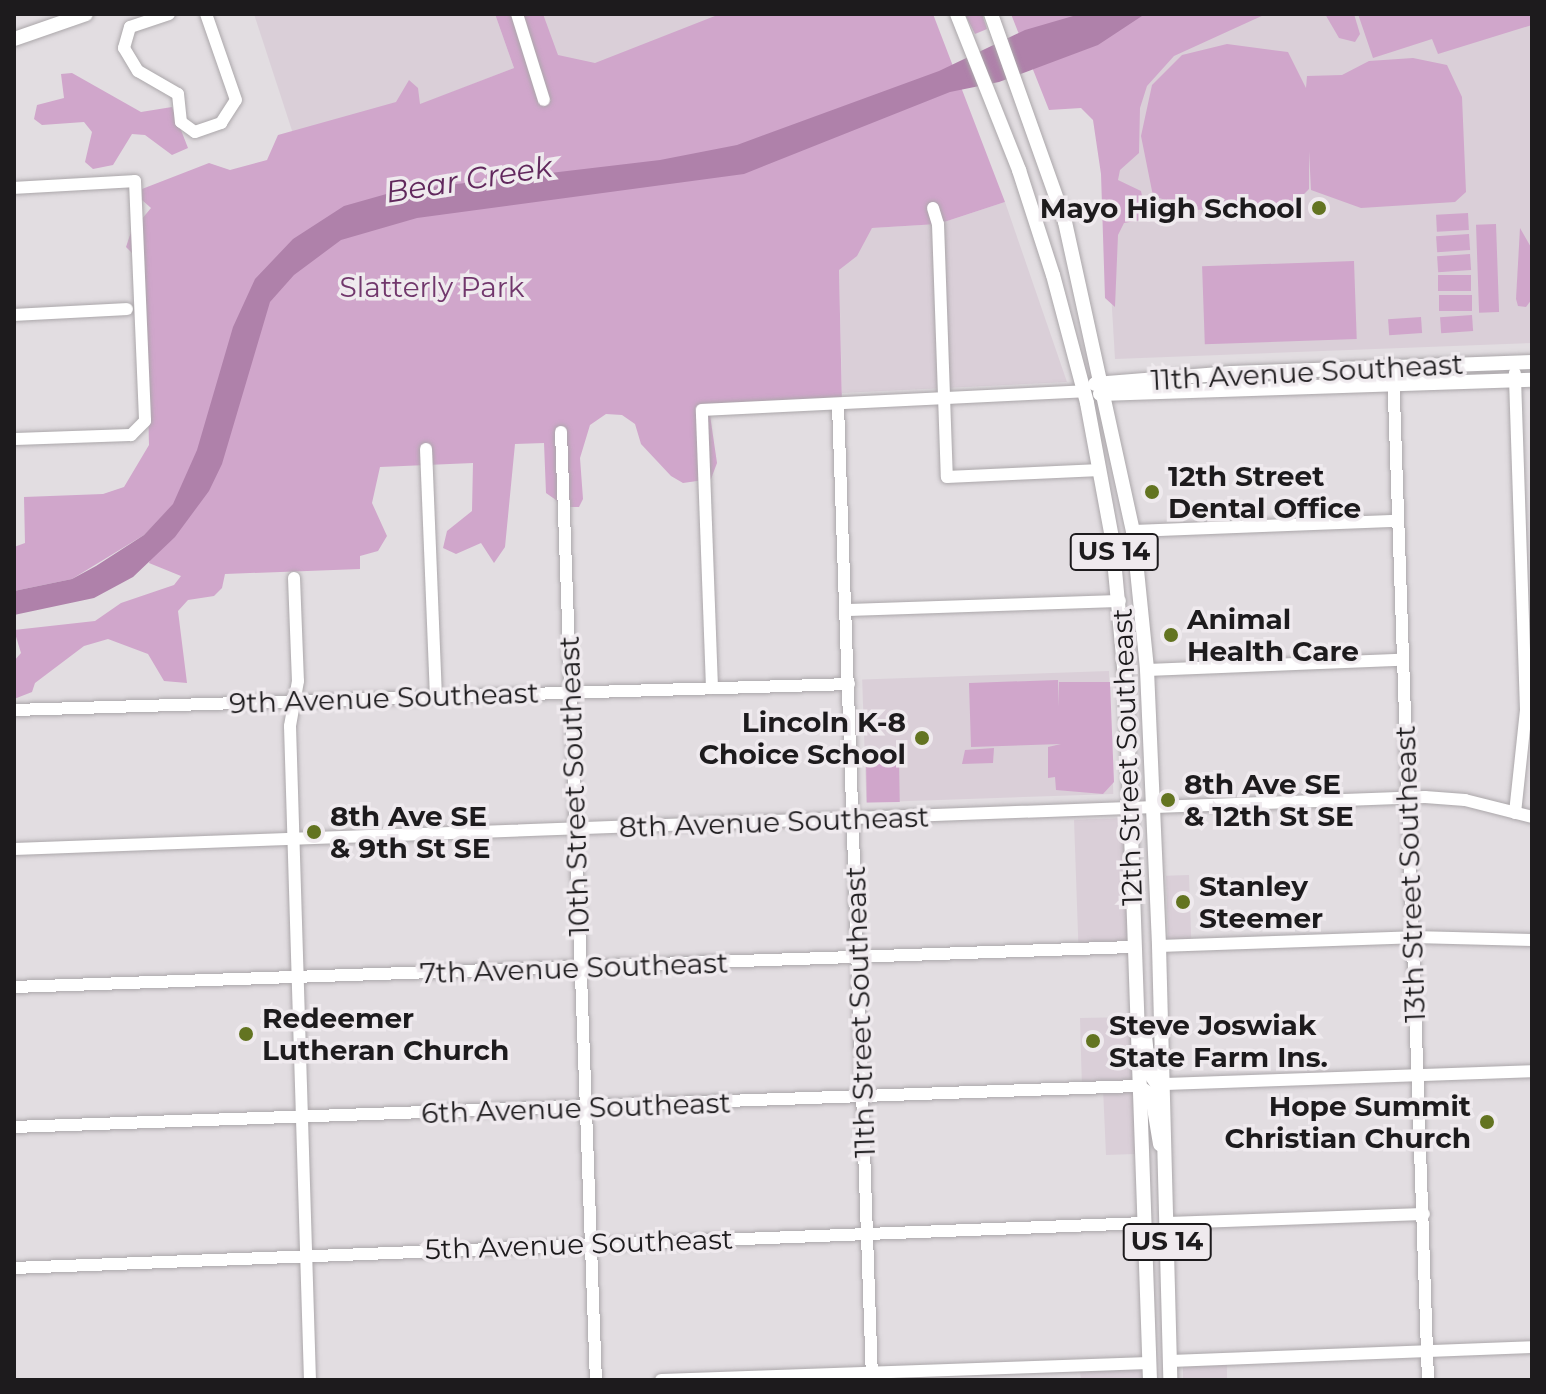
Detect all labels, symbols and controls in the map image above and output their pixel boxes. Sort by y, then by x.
water label: Bear Creek [383,149,555,211]
place label: Mayo High School [1040,191,1303,225]
marker: Mayo High School [1310,199,1328,217]
park label: Slatterly Park [340,270,524,304]
street label: 11th Avenue Southeast [1150,347,1464,397]
place label: 12th Street Dental Office [1168,459,1361,525]
marker: 12th Street Dental Office [1143,483,1161,501]
road number: US 14 [1068,530,1160,574]
place label: Animal Health Care [1187,602,1359,668]
street label: 12th Street Southeast [1105,608,1149,906]
marker: Animal Health Care [1162,626,1180,644]
street label: 10th Street Southeast [552,635,596,937]
street label: 9th Avenue Southeast [229,676,539,720]
place label: Lincoln K-8 Choice School [699,705,906,771]
street label: 13th Street Southeast [1388,725,1432,1023]
marker: Lincoln K-8 Choice School [913,729,931,747]
place label: 8th Ave SE & 12th St SE [1184,767,1354,833]
marker: 8th Ave SE & 12th St SE [1159,791,1177,809]
place label: 8th Ave SE & 9th St SE [330,799,490,865]
street label: 8th Avenue Southeast [618,800,930,844]
marker: 8th Ave SE & 9th St SE [305,823,323,841]
street label: 11th Street Southeast [838,866,882,1158]
place label: Stanley Steemer [1199,869,1323,935]
marker: Stanley Steemer [1174,893,1192,911]
street label: 7th Avenue Southeast [419,946,729,990]
place label: Redeemer Lutheran Church [262,1001,509,1067]
place label: Steve Joswiak State Farm Ins. [1109,1008,1328,1074]
marker: Redeemer Lutheran Church [237,1025,255,1043]
marker: Steve Joswiak State Farm Ins. [1084,1032,1102,1050]
street label: 6th Avenue Southeast [421,1086,731,1130]
place label: Hope Summit Christian Church [1224,1089,1471,1155]
marker: Hope Summit Christian Church [1478,1113,1496,1131]
road number: US 14 [1121,1220,1213,1264]
street label: 5th Avenue Southeast [424,1222,734,1266]

